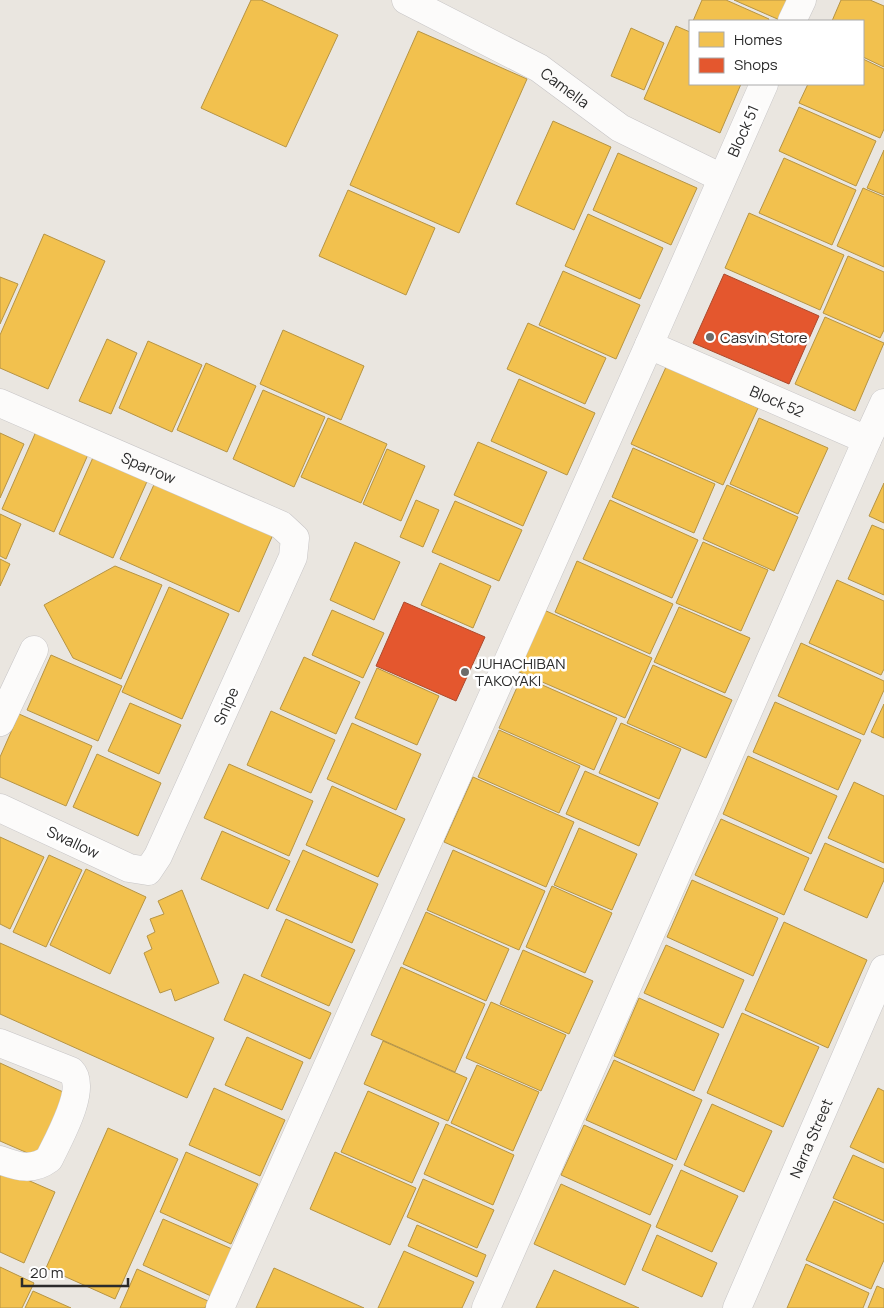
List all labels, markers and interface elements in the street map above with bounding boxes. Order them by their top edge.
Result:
legend [689,20,864,85]
text: Homes [734,29,783,50]
text: Shops [734,54,778,75]
street label: Camella [537,62,594,112]
street label: Block 51 [722,102,764,160]
place label: Casvin Store [720,327,808,348]
marker: Casvin Store [704,331,716,343]
street label: Block 52 [747,380,808,422]
street label: Sparrow [118,446,179,489]
place label: JUHACHIBAN TAKOYAKI [475,653,565,691]
marker: JUHACHIBAN TAKOYAKI [459,666,471,678]
street label: Snipe [208,684,244,728]
street label: Swallow [43,821,103,863]
street label: Narra Street [784,1095,837,1181]
scale bar [22,1256,129,1288]
text: 20 m [30,1262,63,1283]

